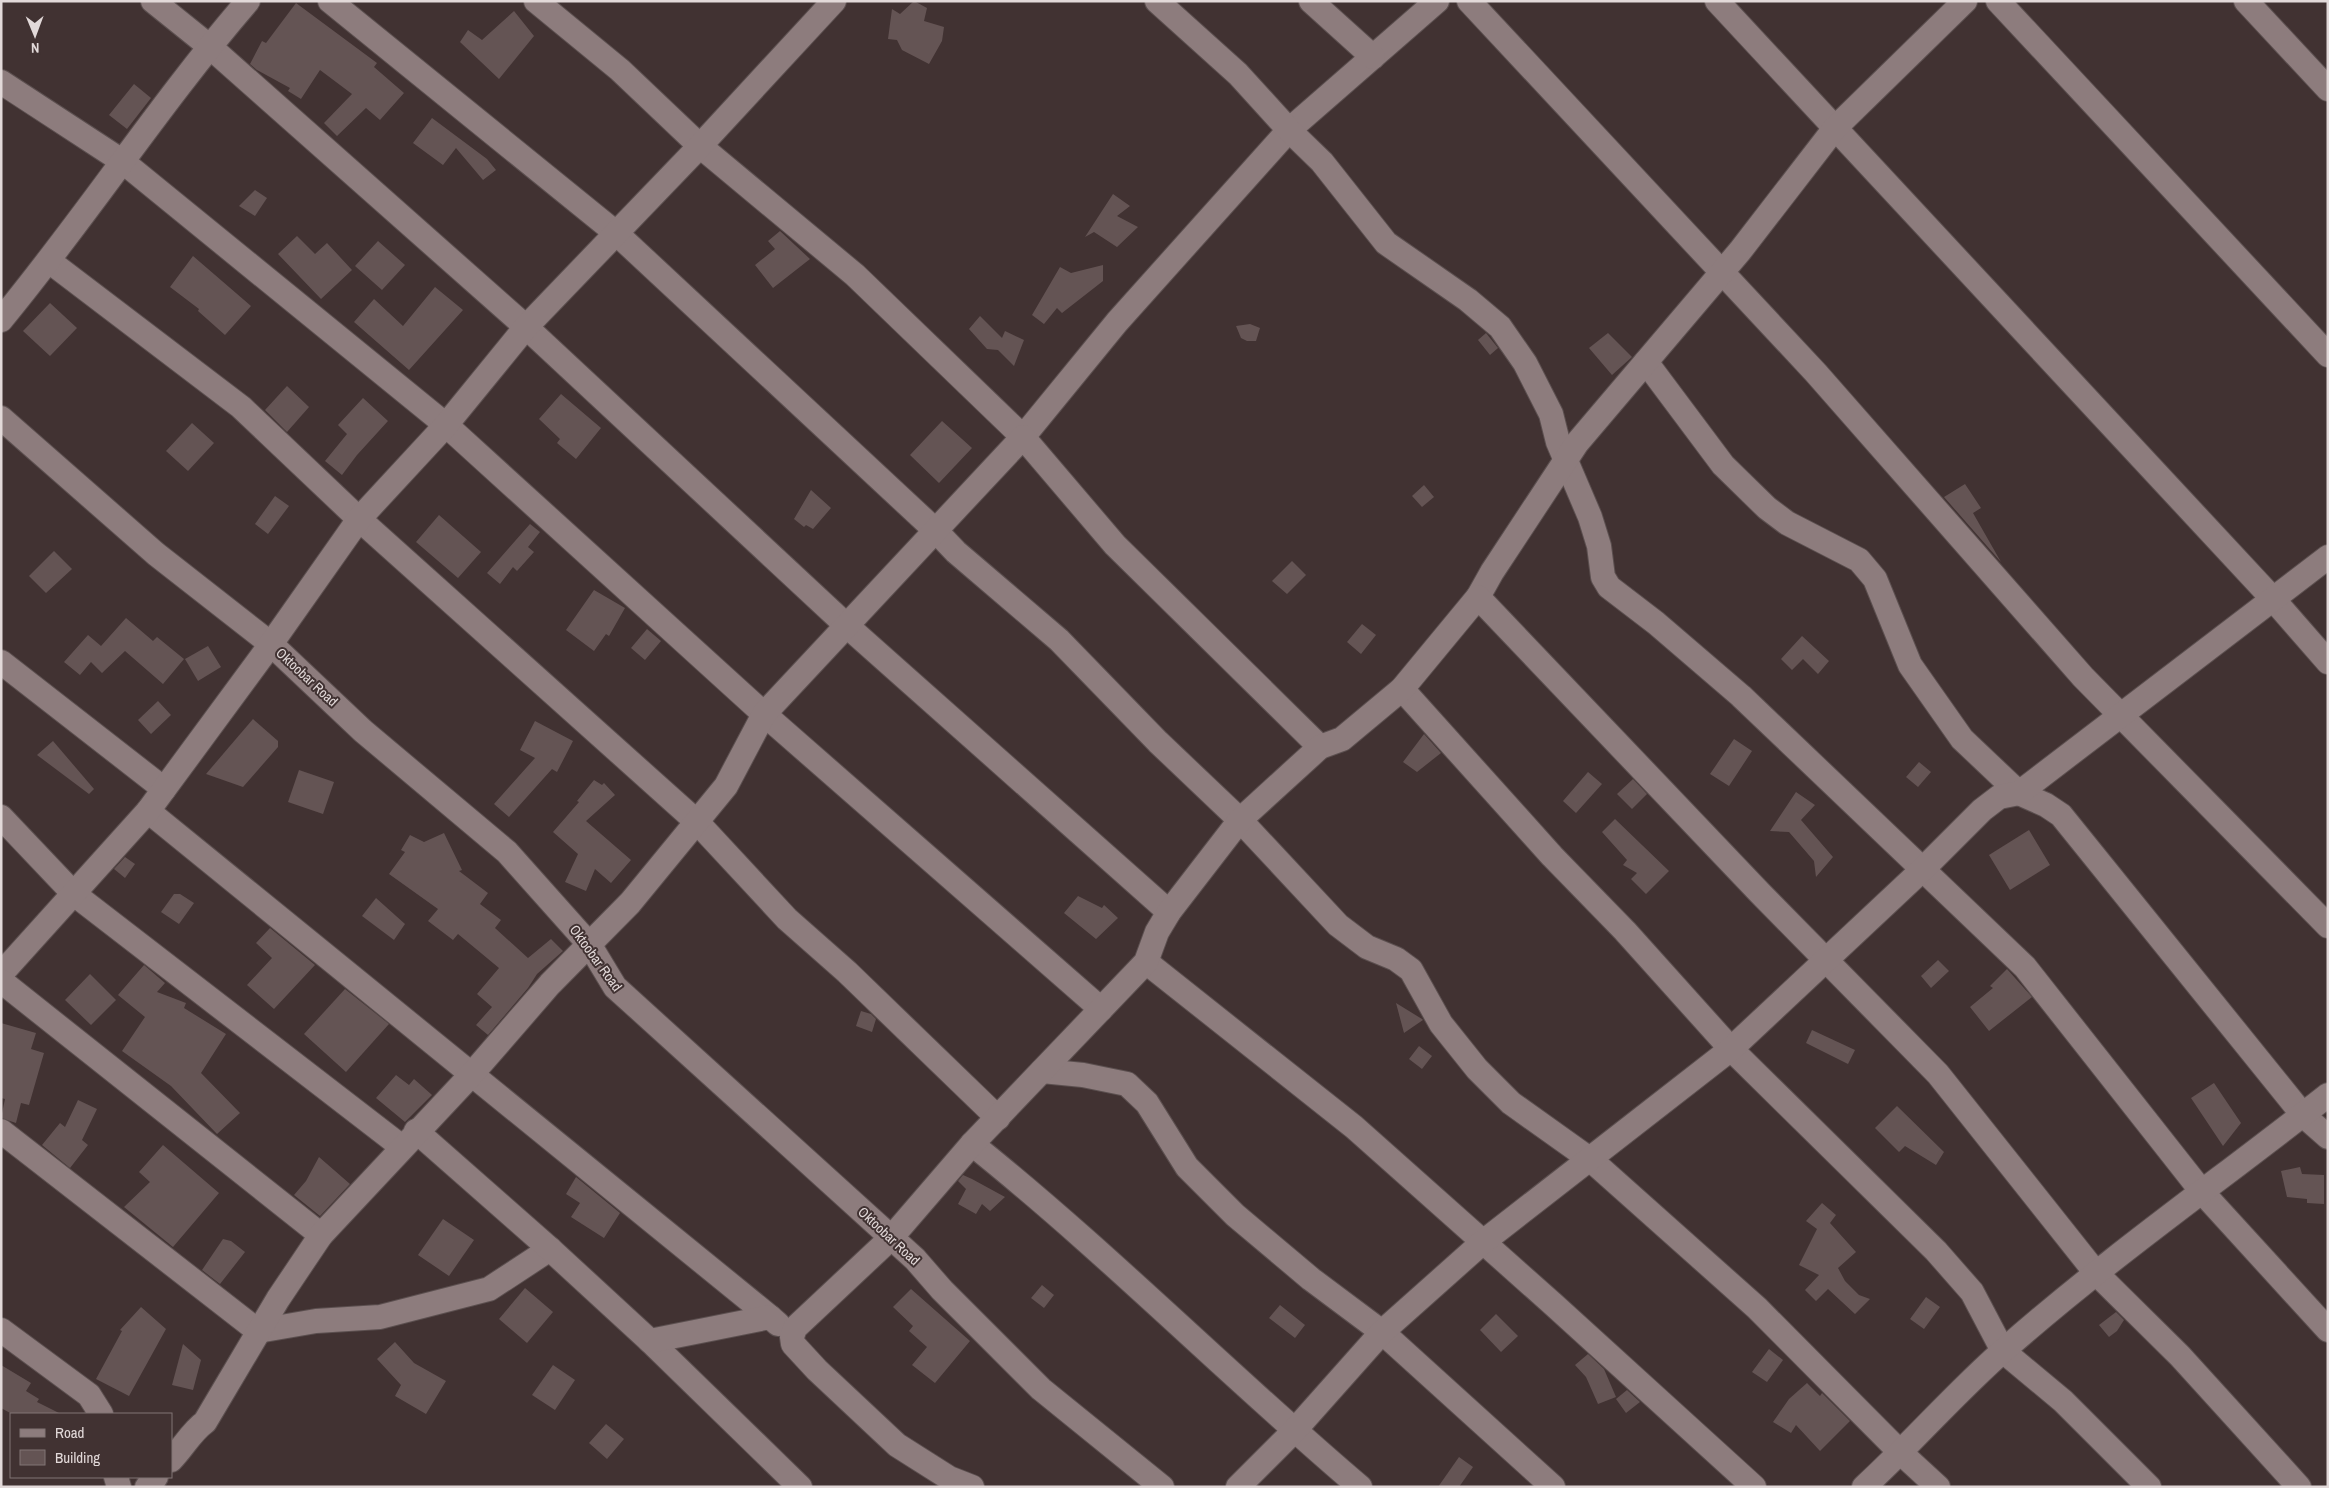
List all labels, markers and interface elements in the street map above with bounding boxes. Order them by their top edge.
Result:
north arrow [10,10,60,60]
text: N [31,39,40,57]
street label: Oktoobar Road [272,644,342,710]
street label: Oktoobar Road [566,921,626,995]
street label: Oktoobar Road [854,1203,924,1269]
legend [10,1413,172,1478]
text: Road [55,1422,84,1443]
text: Building [55,1447,100,1468]

